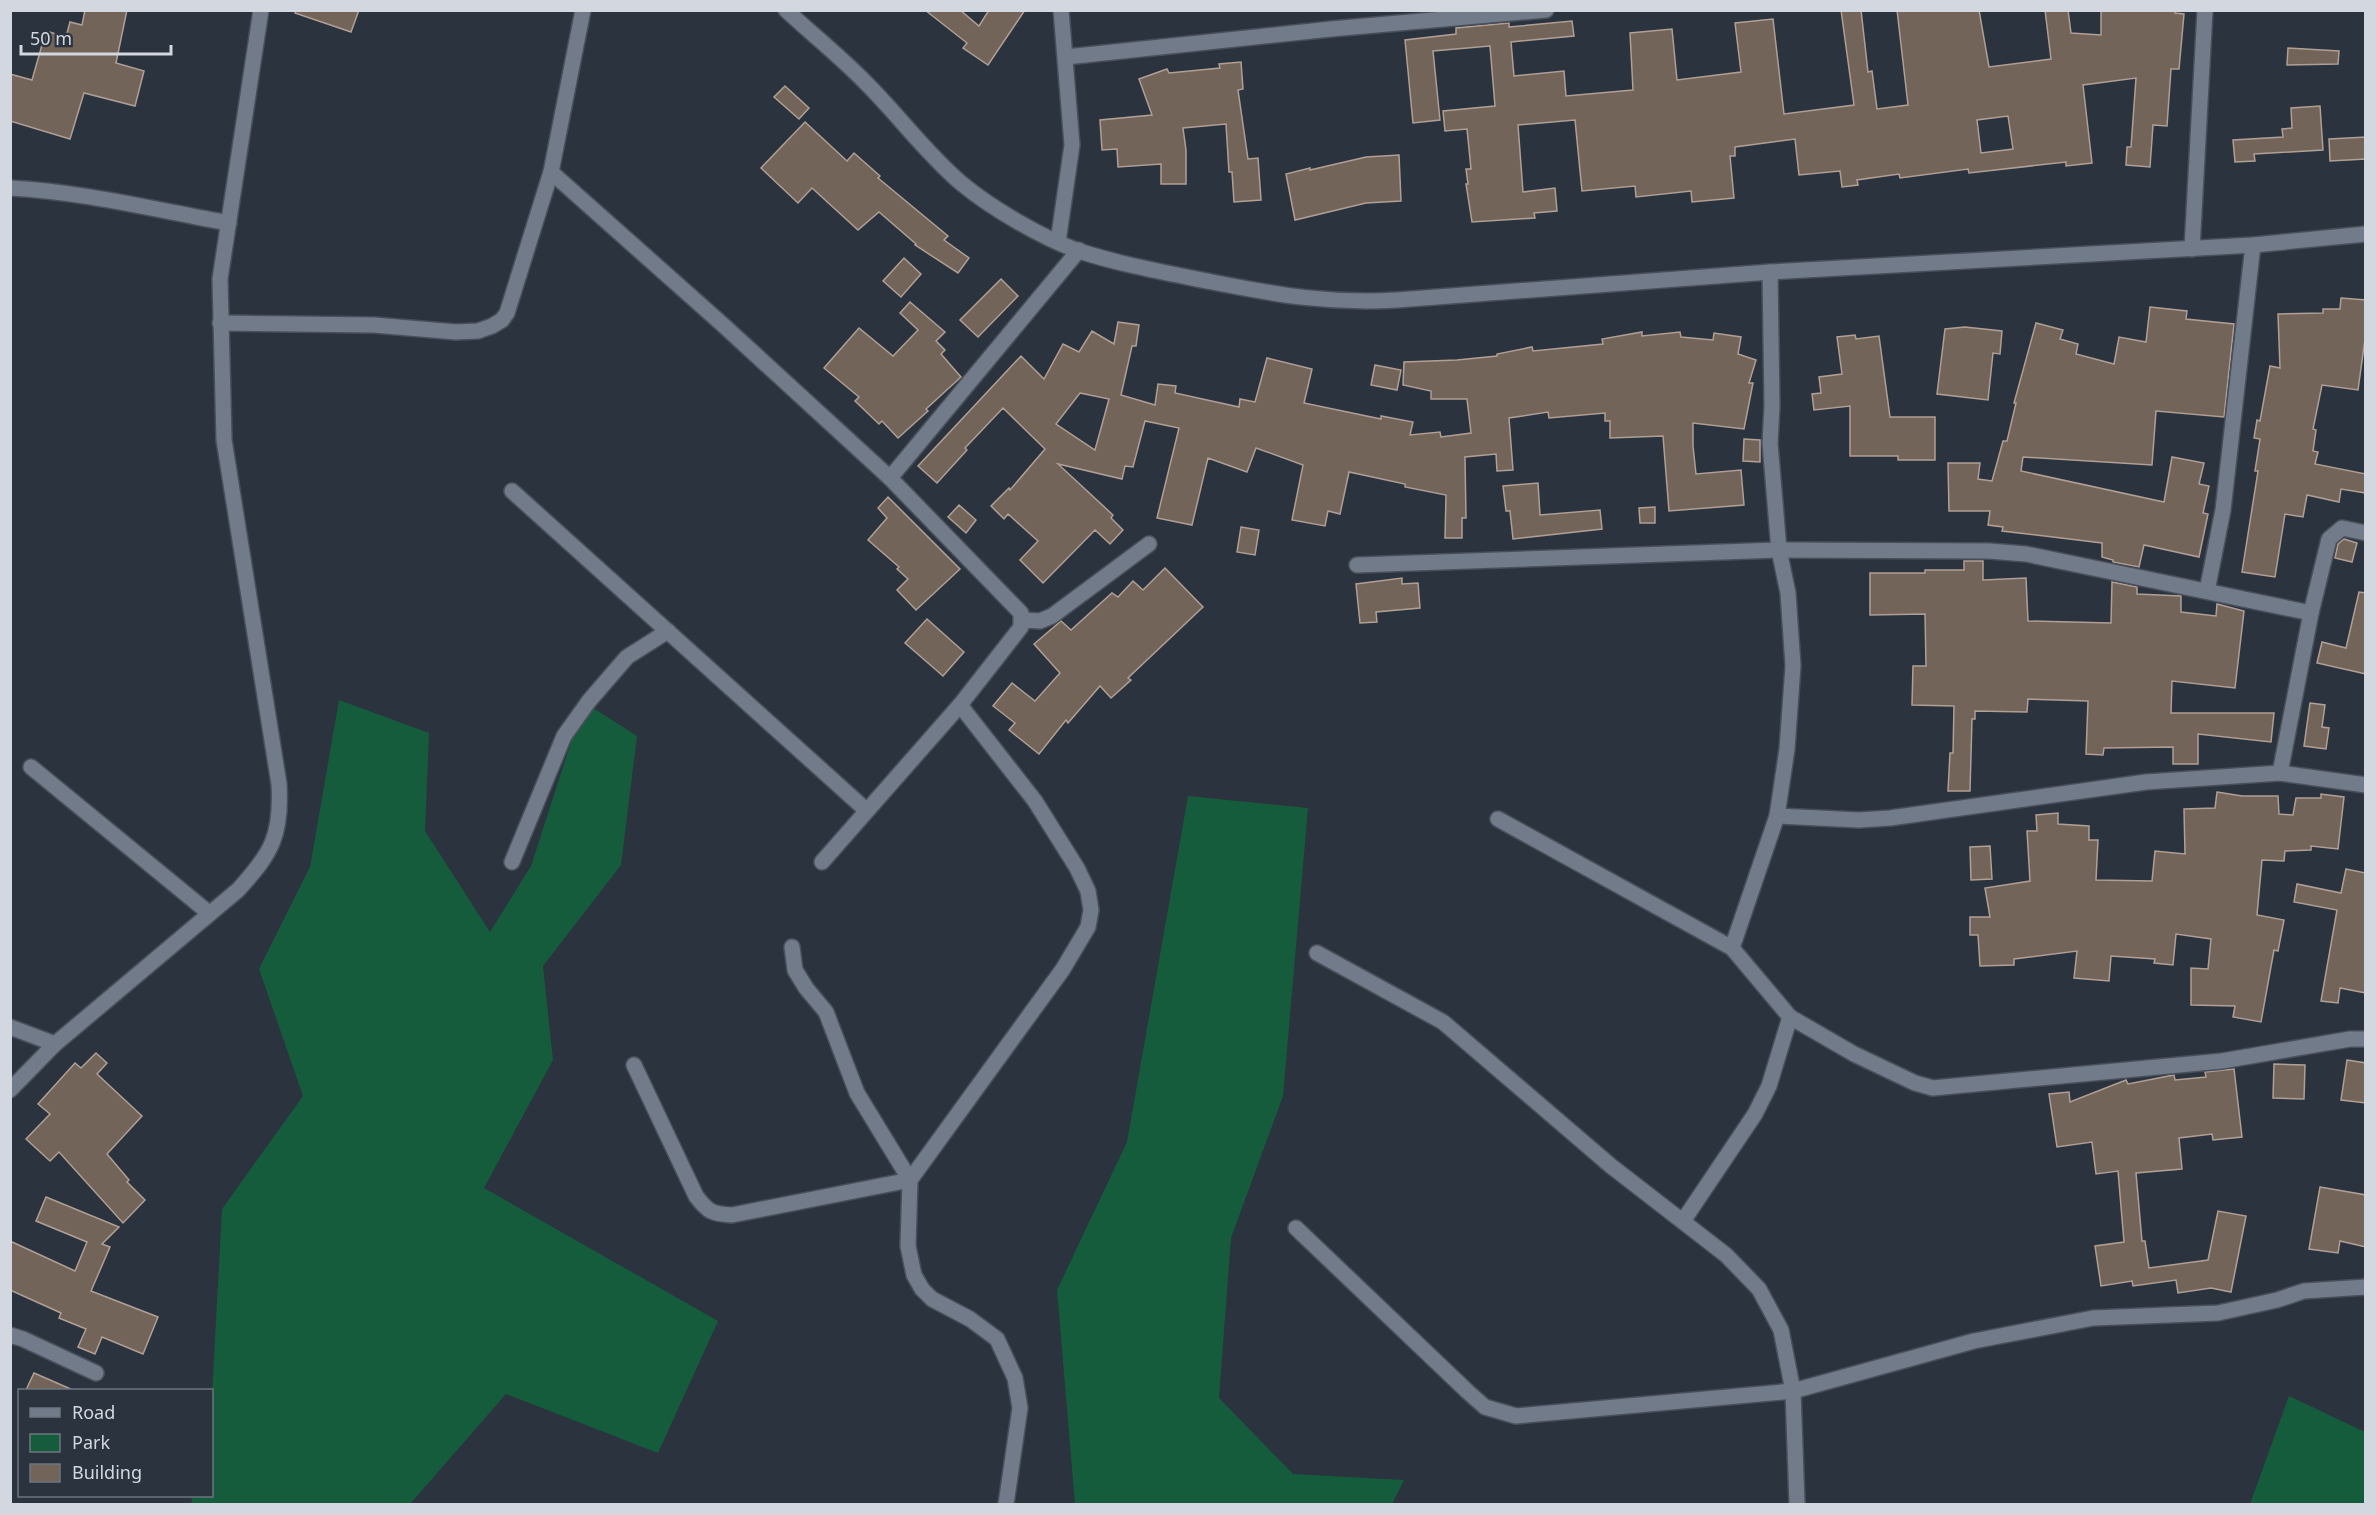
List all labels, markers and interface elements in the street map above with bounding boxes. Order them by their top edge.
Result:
scale bar [21,18,171,56]
text: 50 m [30,26,72,50]
legend [18,1389,213,1497]
text: Road [72,1400,115,1424]
text: Park [72,1430,110,1454]
text: Building [72,1460,142,1484]

